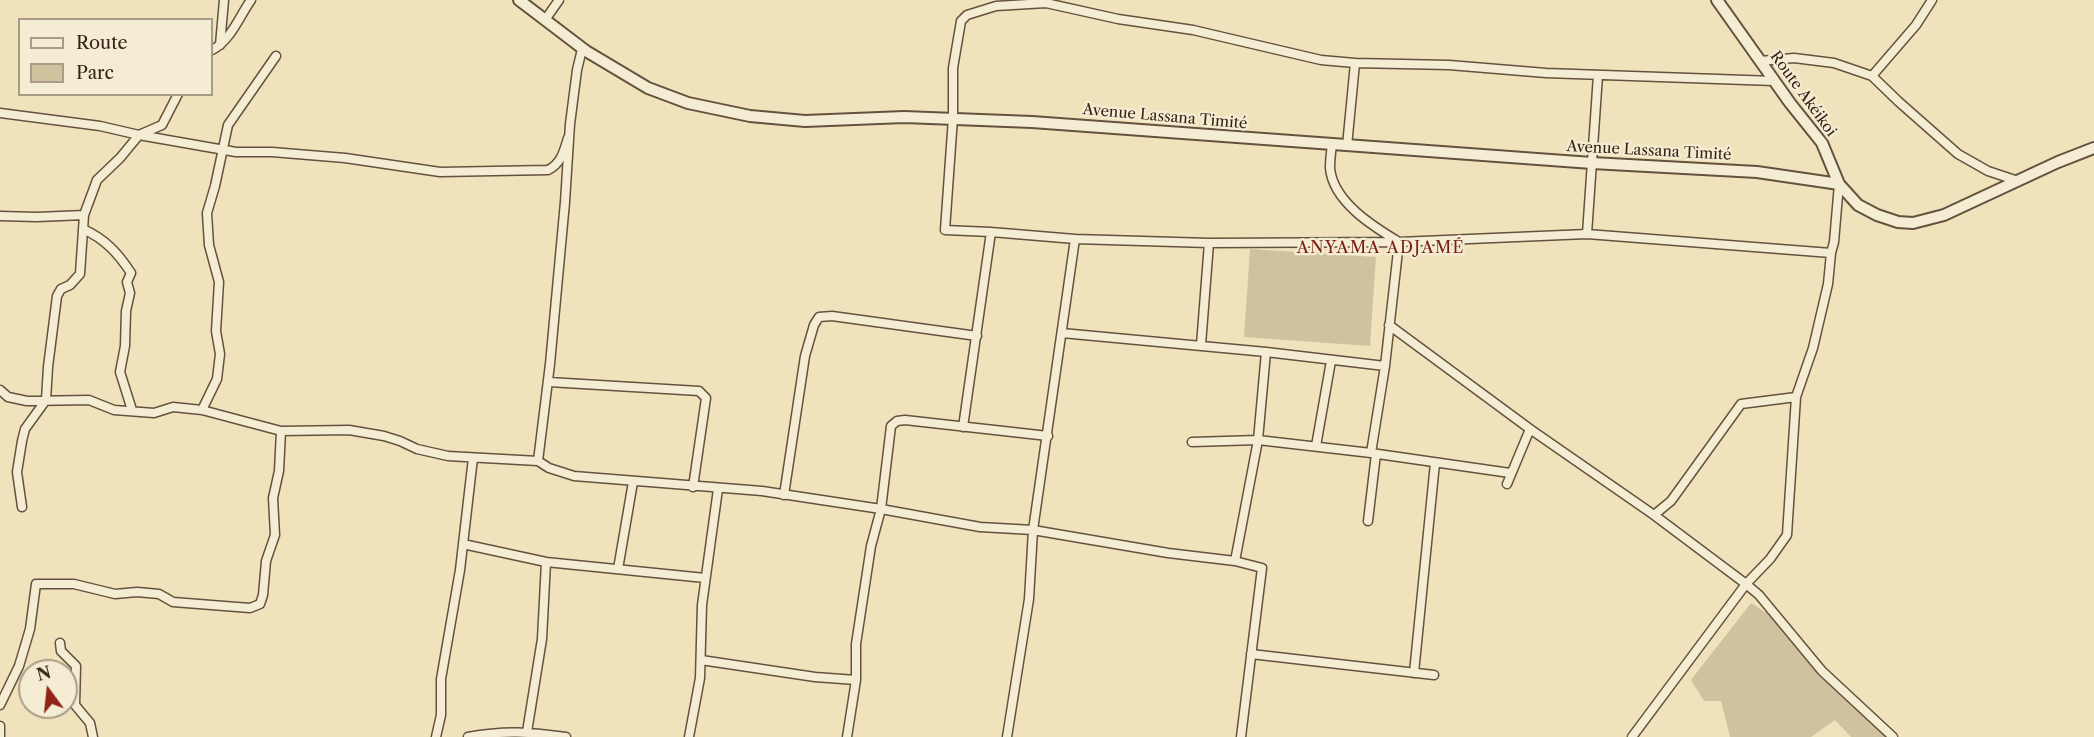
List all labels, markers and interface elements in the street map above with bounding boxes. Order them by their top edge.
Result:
legend [18,18,213,96]
text: Route [76,32,128,54]
street label: Route Akéikoi [1766,48,1840,140]
text: Parc [76,62,114,84]
street label: Avenue Lassana Timité [1082,101,1248,133]
street label: Avenue Lassana Timité [1566,138,1732,164]
district label: ANYAMA ADJAMÉ [1297,238,1465,258]
north arrow [18,659,78,719]
text: N [35,662,53,685]

